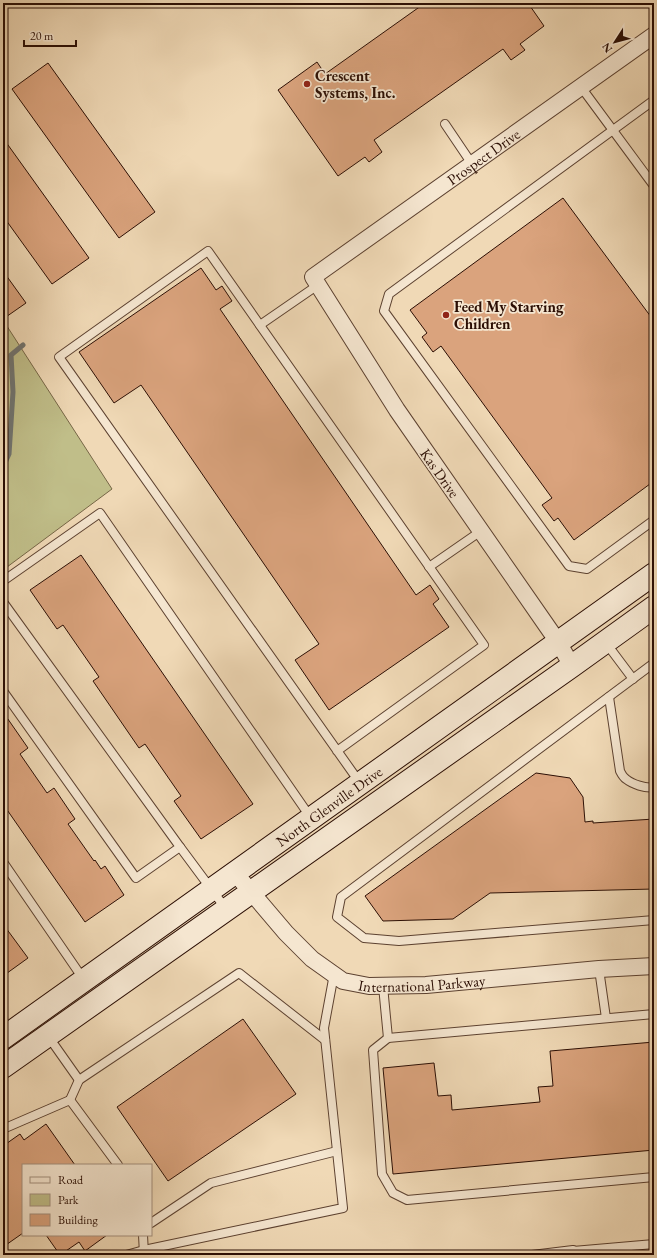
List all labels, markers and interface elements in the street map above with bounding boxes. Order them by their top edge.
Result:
scale bar [24,22,76,48]
north arrow [595,22,635,62]
text: 20 m [30,28,54,44]
text: N [599,40,615,56]
place label: Crescent Systems, Inc. [315,66,396,102]
marker: Crescent Systems, Inc. [302,79,312,89]
street label: Prospect Drive [443,124,523,189]
place label: Feed My Starving Children [454,297,564,333]
marker: Feed My Starving Children [441,310,451,320]
street label: Kas Drive [416,445,464,502]
street label: North Glenville Drive [272,761,386,850]
street label: International Parkway [357,970,487,996]
legend [22,1164,152,1236]
text: Road [58,1172,84,1188]
text: Park [58,1192,79,1208]
text: Building [58,1212,99,1228]

